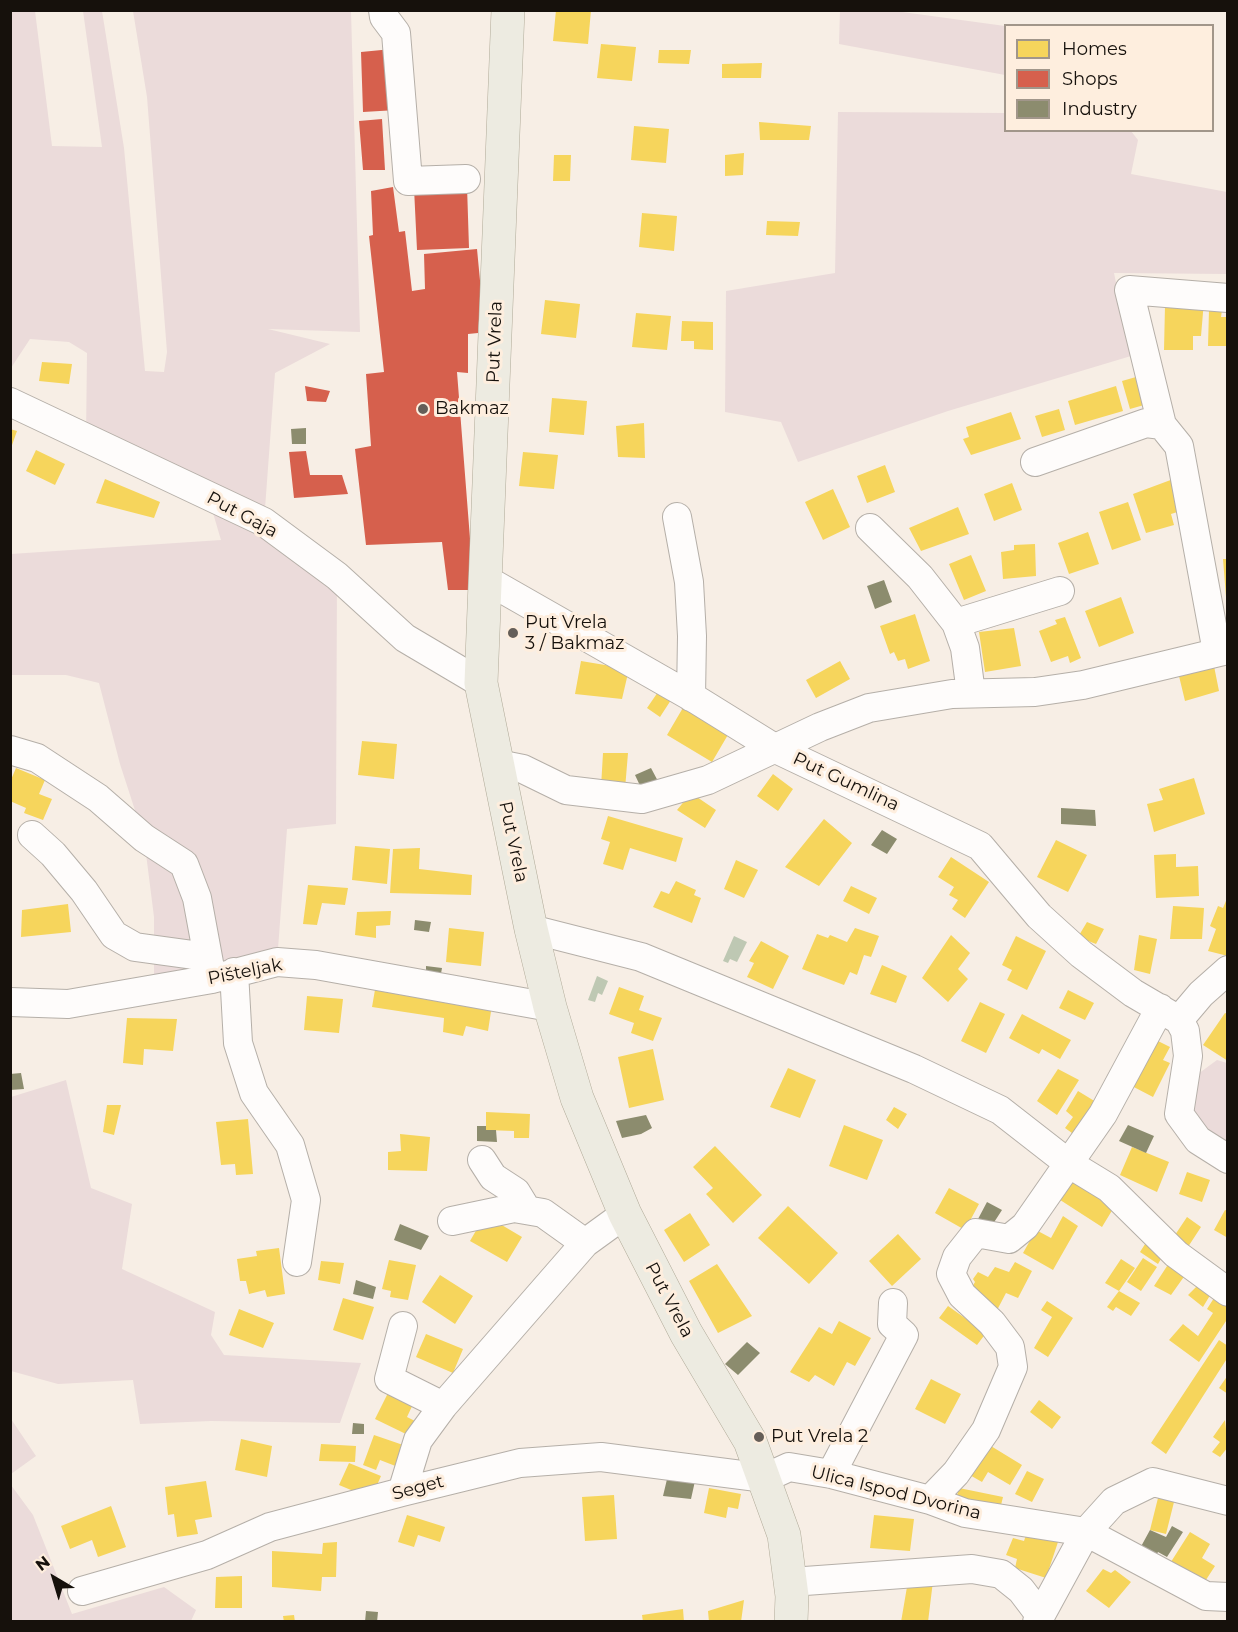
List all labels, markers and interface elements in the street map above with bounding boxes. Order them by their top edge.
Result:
legend [1004,24,1214,132]
text: Homes [1062,38,1127,60]
text: Shops [1062,68,1118,90]
text: Industry [1062,98,1137,120]
street label: Put Vrela [483,300,507,384]
place label: Bakmaz [435,398,509,420]
marker: Bakmaz [416,402,430,416]
street label: Put Gaja [203,487,281,543]
place label: Put Vrela 3 / Bakmaz [525,612,624,654]
marker: Put Vrela 3 / Bakmaz [506,626,520,640]
street label: Put Gumlina [789,748,903,816]
street label: Put Vrela [494,800,532,884]
street label: Pišteljak [206,954,284,990]
street label: Put Vrela [640,1259,698,1341]
place label: Put Vrela 2 [771,1426,868,1448]
marker: Put Vrela 2 [752,1430,766,1444]
street label: Ulica Ispod Dvorina [809,1461,983,1525]
street label: Seget [390,1471,446,1505]
north arrow [24,1548,84,1608]
text: N [32,1552,54,1575]

